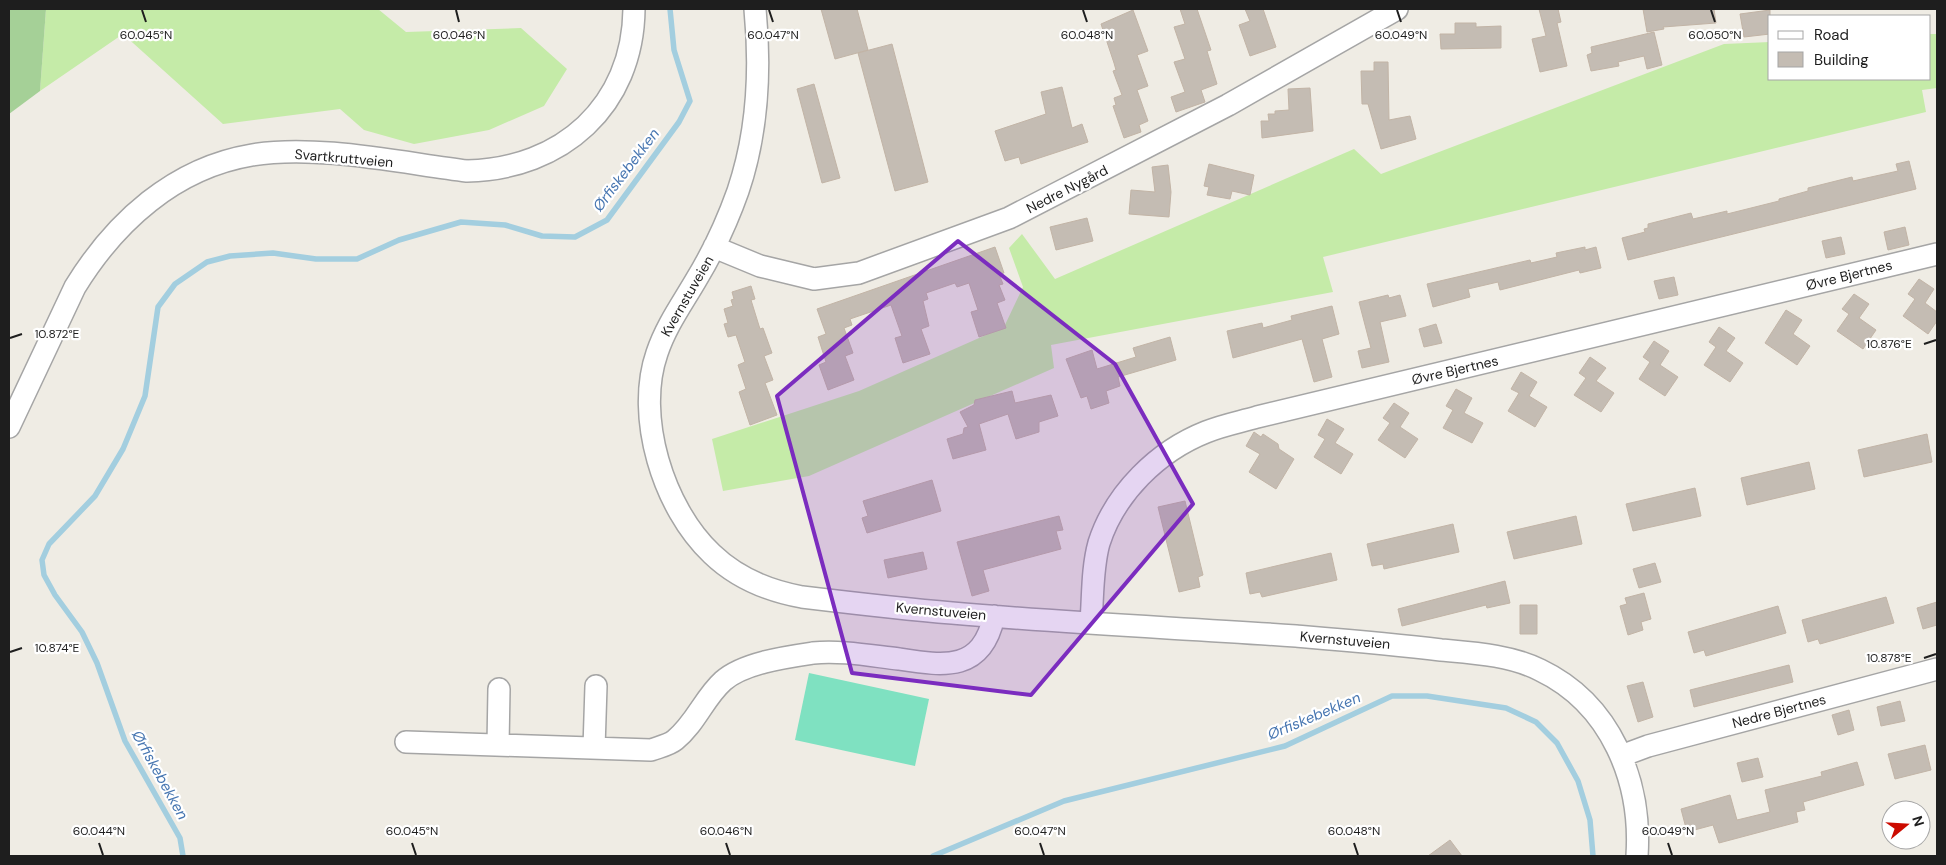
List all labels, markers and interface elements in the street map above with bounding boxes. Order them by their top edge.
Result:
legend [1768,15,1931,80]
text: Road [1814,25,1849,45]
text: 60.045°N [120,27,172,43]
text: 60.046°N [433,27,485,43]
text: 60.047°N [747,27,799,43]
text: 60.048°N [1061,27,1113,43]
text: 60.049°N [1375,27,1427,43]
text: 60.050°N [1688,27,1742,43]
text: Building [1814,50,1869,70]
water label: Ørfiskebekken [588,124,664,216]
street label: Svartkruttveien [294,145,394,171]
street label: Nedre Nygård [1023,161,1111,217]
street label: Kvernstuveien [657,252,717,340]
street label: Øvre Bjertnes [1804,256,1894,294]
text: 10.872°E [35,326,80,342]
text: 10.876°E [1866,336,1912,352]
street label: Øvre Bjertnes [1410,351,1500,389]
street label: Kvernstuveien [895,598,987,624]
street label: Kvernstuveien [1299,627,1391,653]
text: 10.874°E [35,640,80,656]
text: 10.878°E [1866,650,1912,666]
water label: Ørfiskebekken [1264,687,1364,745]
street label: Nedre Bjertnes [1730,690,1828,732]
water label: Ørfiskebekken [127,726,193,824]
north arrow [1881,800,1931,850]
text: N [1908,813,1929,829]
text: 60.044°N [73,823,125,839]
text: 60.045°N [386,823,438,839]
text: 60.046°N [700,823,752,839]
text: 60.047°N [1014,823,1066,839]
text: 60.048°N [1328,823,1380,839]
text: 60.049°N [1642,823,1694,839]

